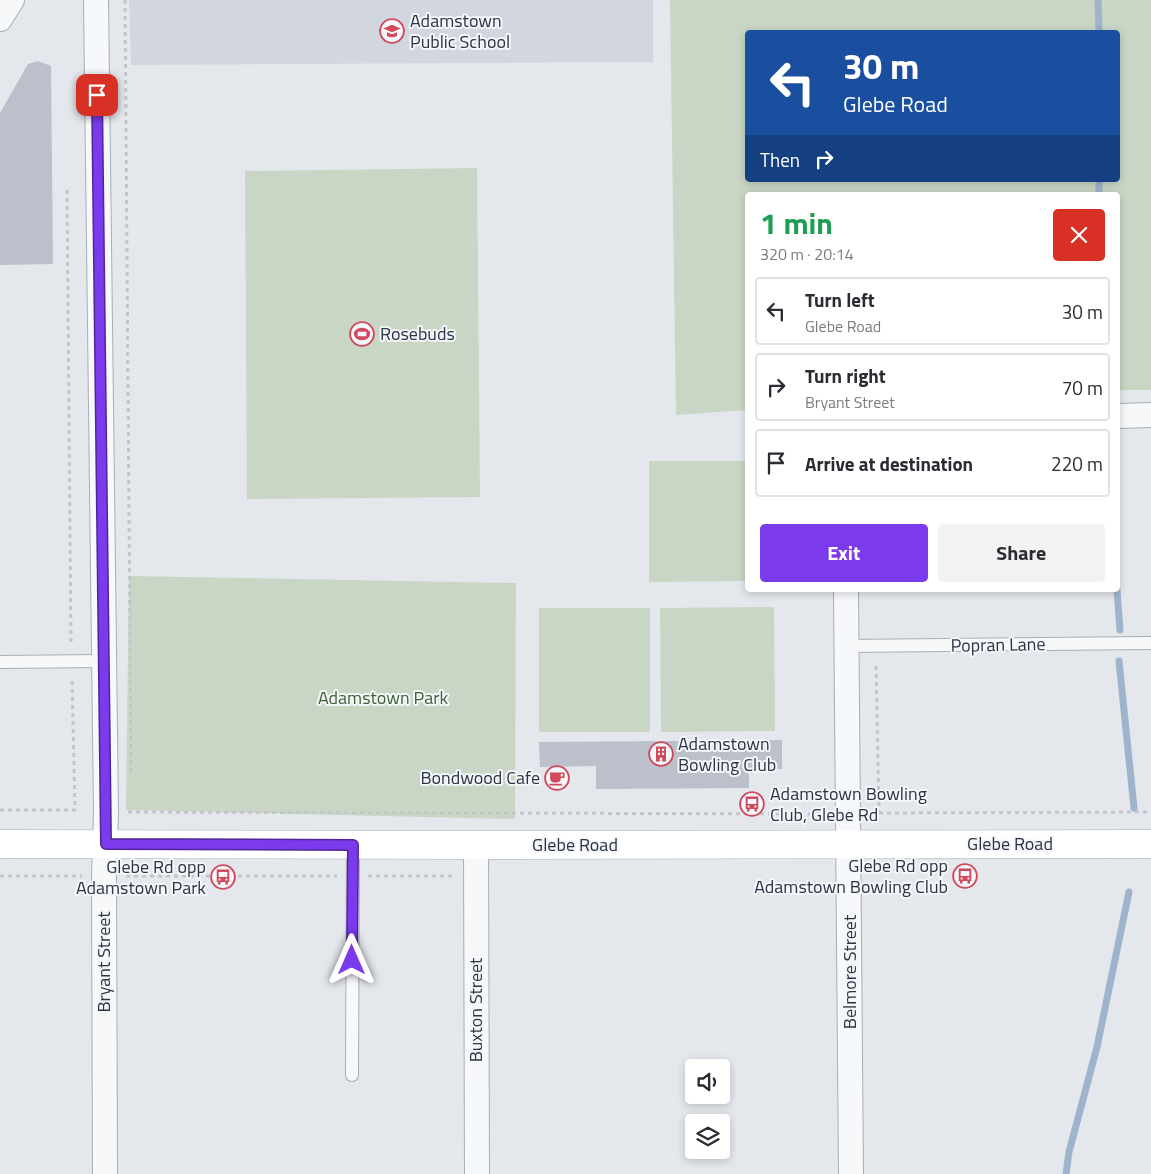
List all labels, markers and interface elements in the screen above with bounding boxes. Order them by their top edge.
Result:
place label: Adamstown Public School [410,7,510,55]
school or university icon: Adamstown Public School [379,18,405,44]
text: 30 m [843,39,919,93]
icon: left [760,50,825,115]
pin [76,74,118,116]
icon: arrive [83,81,111,109]
text: Glebe Road [843,87,948,121]
text: Then [760,145,800,174]
icon: right [810,145,838,173]
text: 1 min [760,200,833,246]
button: close [1053,209,1105,261]
text: 320 m · 20:14 [760,242,854,266]
text: Turn left [805,285,875,314]
icon: left [762,297,790,325]
text: 30 m [1062,297,1103,326]
text: Glebe Road [805,314,881,338]
place label: Rosebuds [380,320,455,347]
sports icon: Rosebuds [349,321,375,347]
text: Turn right [805,361,886,390]
icon: right [762,373,790,401]
text: 70 m [1062,373,1103,402]
text: Bryant Street [805,390,895,414]
icon: arrive [762,449,790,477]
text: Arrive at destination [805,449,973,478]
text: 220 m [1051,449,1103,478]
button: Exit [760,524,928,582]
button: Share [938,524,1105,582]
street label: Popran Lane [950,630,1046,659]
park label: Adamstown Park [318,684,448,711]
place label: Adamstown Bowling Club [678,730,776,778]
building icon: Adamstown Bowling Club [648,741,674,767]
place label: Bondwood Cafe [420,764,540,791]
cafe icon: Bondwood Cafe [544,765,570,791]
place label: Adamstown Bowling Club, Glebe Rd [770,780,927,828]
bus stop icon: Adamstown Bowling Club, Glebe Rd [739,791,765,817]
street label: Glebe Road [967,830,1053,857]
street label: Glebe Road [532,831,618,858]
place label: Glebe Rd opp Adamstown Bowling Club [754,852,948,900]
place label: Glebe Rd opp Adamstown Park [76,853,206,901]
bus stop icon: Glebe Rd opp Adamstown Bowling Club [952,863,978,889]
bus stop icon: Glebe Rd opp Adamstown Park [210,864,236,890]
street label: Bryant Street [90,911,117,1013]
street label: Belmore Street [836,914,863,1029]
position arrow [325,933,377,985]
street label: Buxton Street [462,957,489,1062]
map controls [685,1059,730,1159]
button: sound [685,1059,730,1104]
button: layers [685,1114,730,1159]

